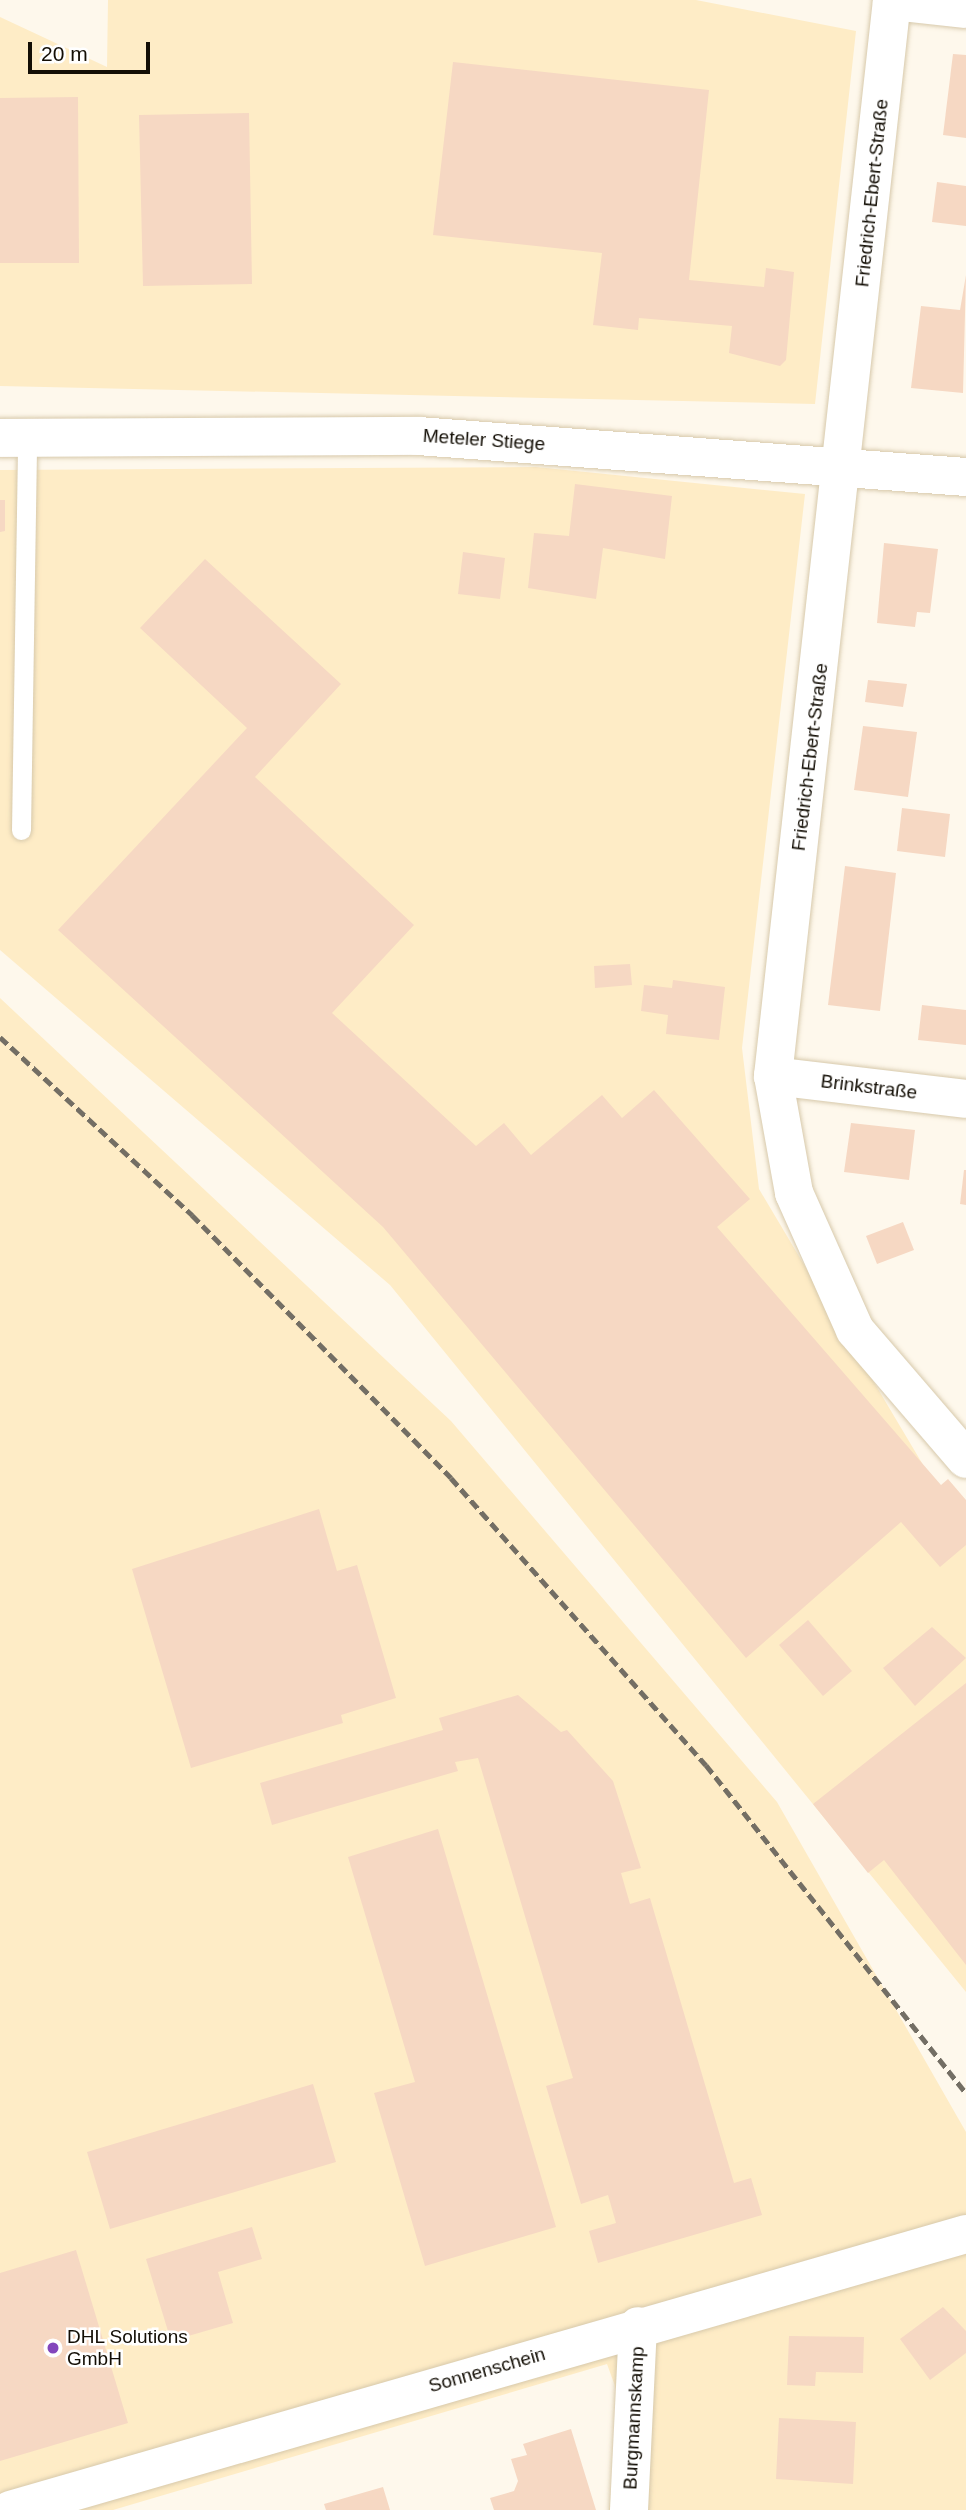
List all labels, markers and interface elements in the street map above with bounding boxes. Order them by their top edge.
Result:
scale bar [32,28,154,72]
text: 20 m [41,42,88,65]
street label: Friedrich-Ebert-Straße [851,98,893,288]
street label: Meteler Stiege [422,424,546,456]
street label: Friedrich-Ebert-Straße [787,662,833,852]
street label: Brinkstraße [819,1070,919,1104]
place label: DHL Solutions GmbH [67,2326,188,2370]
marker: DHL Solutions GmbH [45,2340,61,2356]
street label: Sonnenschein [426,2342,548,2398]
street label: Burgmannskamp [619,2346,649,2490]

